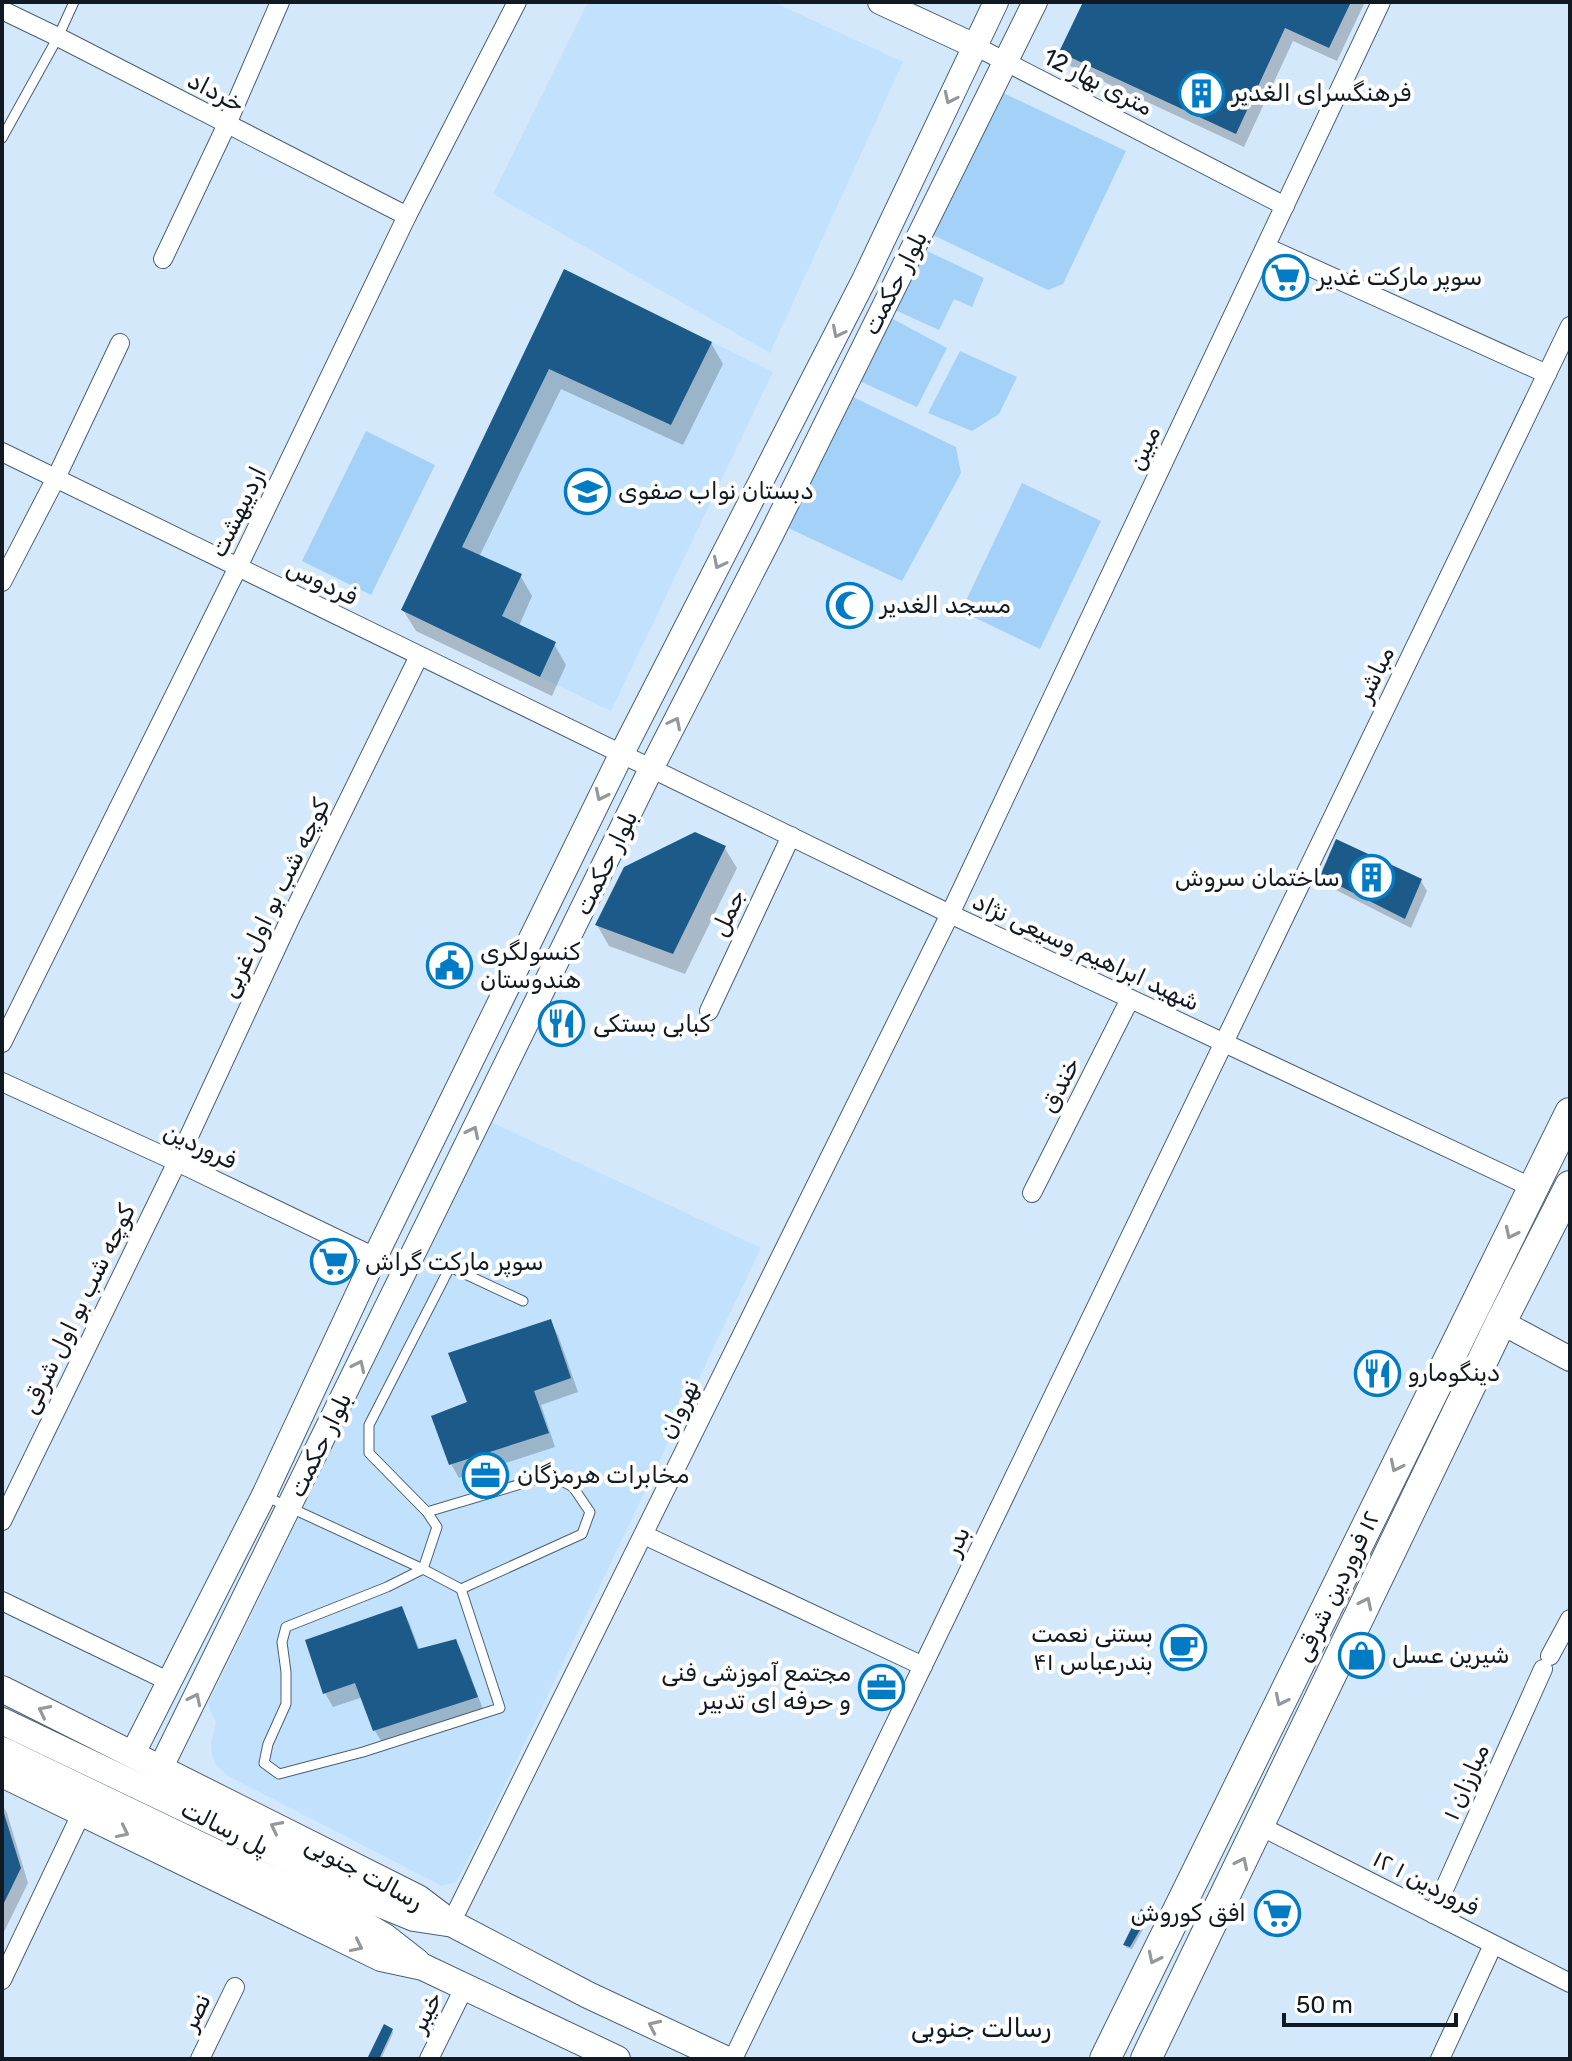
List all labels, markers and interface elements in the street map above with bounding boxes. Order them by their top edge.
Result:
street label: 12 متری بهار [1039,42,1157,122]
street label: خرداد [183,66,249,118]
building icon: فرهنگسرای الغدیر [1177,69,1225,117]
place label: فرهنگسرای الغدیر [1230,79,1411,107]
one-way arrow [944,89,960,104]
street label: بلوار حکمت [857,226,933,340]
supermarket icon: سوپر مارکت غدیر [1262,253,1310,301]
place label: سوپر مارکت غدیر [1315,263,1482,293]
one-way arrow [832,323,847,338]
street label: مبین [1122,421,1166,475]
street label: اردیبهشت [204,462,272,562]
school or university icon: دبستان نواب صفوی [563,467,611,515]
place label: دبستان نواب صفوی [618,477,814,505]
street label: فردوس [282,553,362,611]
one-way arrow [713,555,729,570]
mosque icon: مسجد الغدیر [825,581,873,629]
place label: مسجد الغدیر [878,591,1011,619]
street label: مباشر [1349,642,1400,708]
one-way arrow [665,717,681,732]
one-way arrow [595,787,611,801]
street label: کوچه شب بو اول غربی [215,794,335,1002]
street label: بلوار حکمت [569,806,643,920]
building icon: ساختمان سروش [1347,854,1395,902]
place label: ساختمان سروش [1175,864,1340,892]
street label: جمل [705,885,751,941]
street label: شهید ابراهیم وسیعی نژاد [968,887,1204,1018]
place label: کنسولگری هندوستان [480,938,581,994]
public building icon: کنسولگری هندوستان [425,942,473,990]
restaurant icon: کبابی بستکی [538,1000,586,1048]
place label: کبابی بستکی [593,1010,711,1038]
street label: خندق [1034,1053,1086,1117]
street label: فروردین [159,1117,241,1175]
one-way arrow [464,1126,479,1141]
street label: کوچه شب بو اول شرقی [15,1199,141,1418]
one-way arrow [1505,1225,1521,1240]
supermarket icon: سوپر مارکت گراش [310,1238,358,1286]
place label: سوپر مارکت گراش [365,1248,544,1278]
restaurant icon: دینگومارو [1353,1349,1401,1397]
one-way arrow [349,1359,365,1374]
place label: دینگومارو [1408,1359,1500,1387]
street label: نهروان [653,1375,705,1443]
street label: بلوار حکمت [283,1388,357,1502]
office icon: مخابرات هرمزگان [462,1451,510,1499]
one-way arrow [1390,1458,1406,1473]
place label: مخابرات هرمزگان [517,1461,689,1489]
street label: ١٢ فروردین شرقی [1288,1506,1386,1666]
street label: بدر [937,1522,976,1562]
one-way arrow [1356,1597,1372,1612]
place label: بستنی نعمت بندرعباس ۴۱ [1031,1620,1153,1676]
cafe icon: بستنی نعمت بندرعباس ۴۱ [1160,1624,1208,1672]
shop icon: شیرین عسل [1337,1631,1385,1679]
place label: شیرین عسل [1392,1641,1510,1669]
place label: مجتمع آموزشی فنی و حرفه ای تدبیر [661,1659,851,1715]
office icon: مجتمع آموزشی فنی و حرفه ای تدبیر [858,1663,906,1711]
one-way arrow [1276,1691,1291,1706]
one-way arrow [185,1693,200,1708]
one-way arrow [37,1705,52,1720]
street label: مبارزان ۱ [1437,1740,1495,1824]
street label: پل رسالت [175,1795,274,1863]
one-way arrow [270,1821,284,1837]
one-way arrow [115,1822,129,1838]
street label: رسالت جنوبی [300,1830,428,1916]
street label: ۱۲ فروردین ۱ [1368,1844,1484,1922]
one-way arrow [1232,1857,1248,1871]
supermarket icon: افق کوروش [1253,1889,1301,1937]
place label: افق کوروش [1130,1899,1246,1927]
one-way arrow [348,1936,363,1952]
one-way arrow [1149,1950,1164,1965]
scale bar [1284,1977,1456,2027]
street label: خیبر [403,1987,448,2039]
street label: نصر [174,1989,217,2037]
text: 50 m [1296,1991,1353,2019]
district label: رسالت جنوبی [911,2013,1051,2044]
one-way arrow [648,2020,663,2036]

